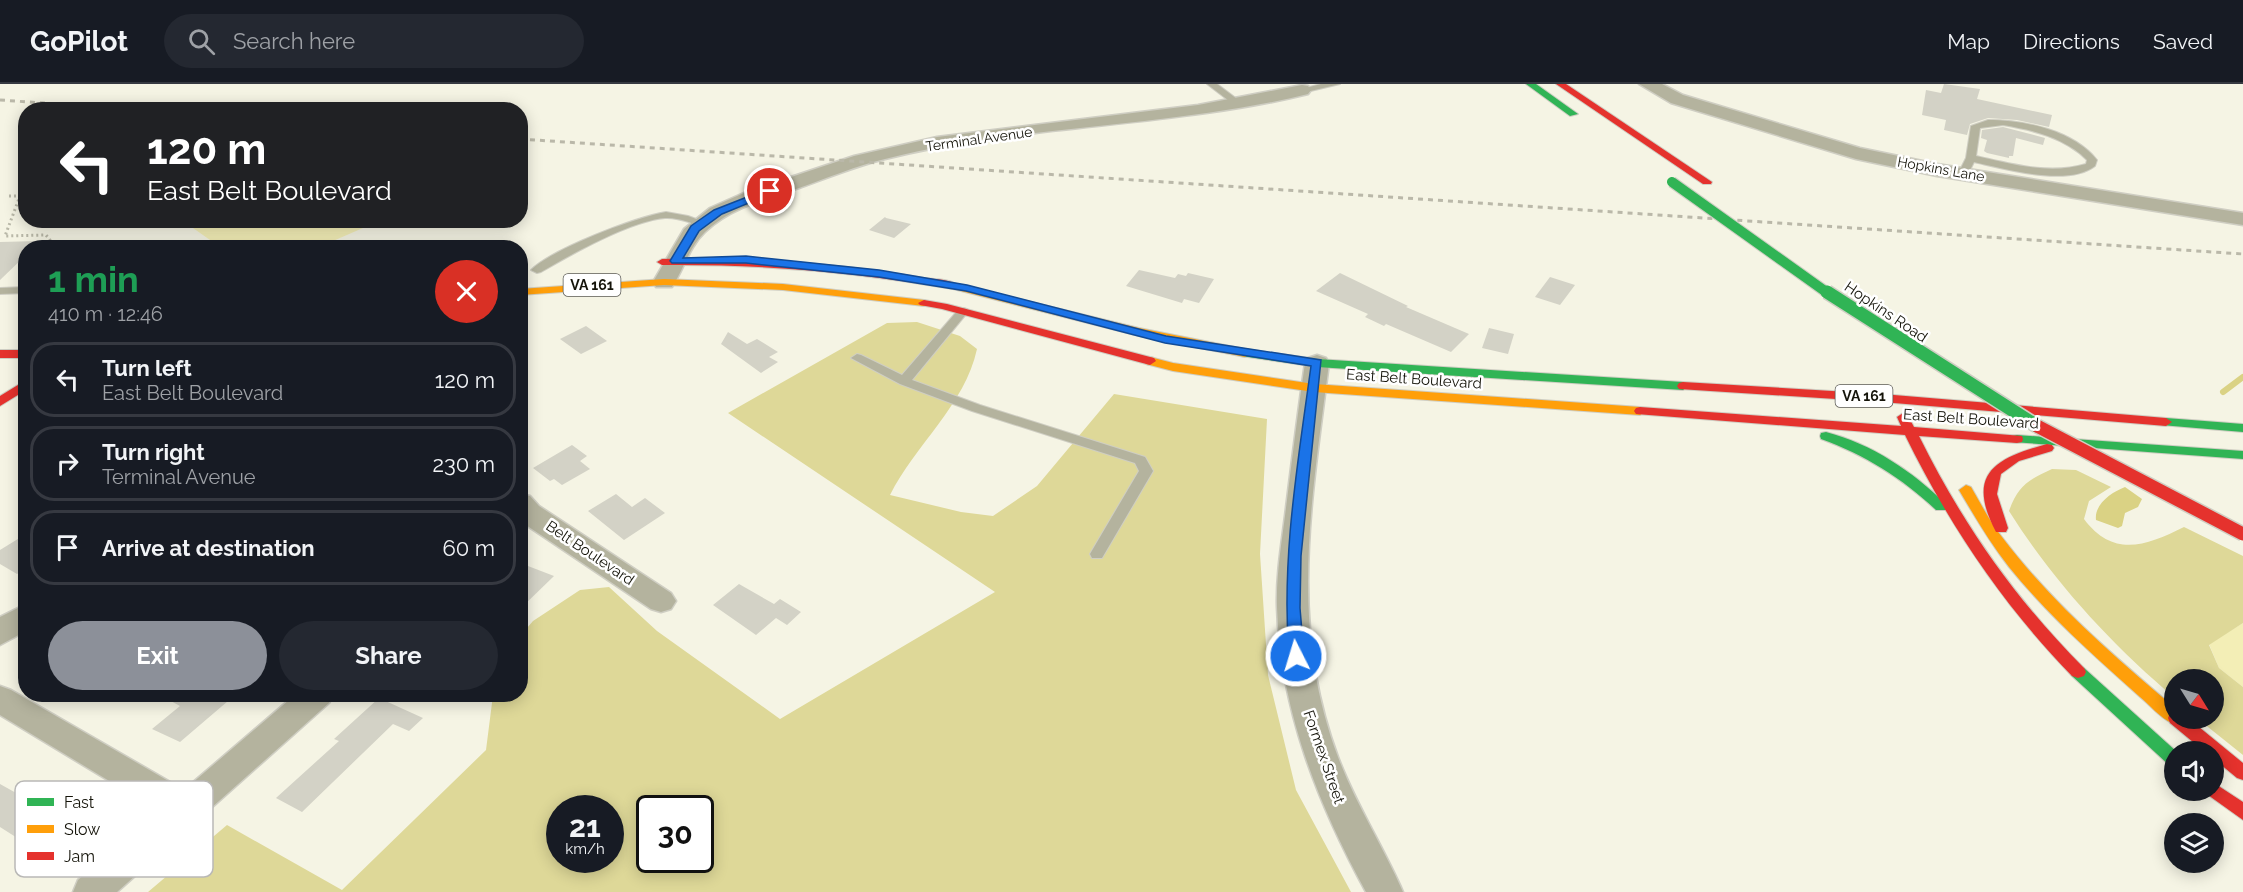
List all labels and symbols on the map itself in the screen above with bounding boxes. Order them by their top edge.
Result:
street label: Terminal Avenue [925,124,1033,154]
street label: Hopkins Lane [1896,153,1986,185]
pin [744,165,795,216]
road number: VA 161 [564,274,620,296]
street label: Hopkins Road [1841,278,1931,346]
street label: East Belt Boulevard [1346,365,1482,393]
road number: VA 161 [1836,385,1892,407]
street label: East Belt Boulevard [1903,405,2039,433]
street label: Belt Boulevard [542,517,638,589]
position arrow [1264,624,1328,688]
north arrow [2164,669,2224,729]
street label: Formex Street [1300,708,1348,806]
legend [15,781,213,877]
text: Fast [64,793,95,812]
speed limit sign: 30 [636,795,714,873]
text: Slow [64,820,100,839]
text: Jam [64,847,95,866]

